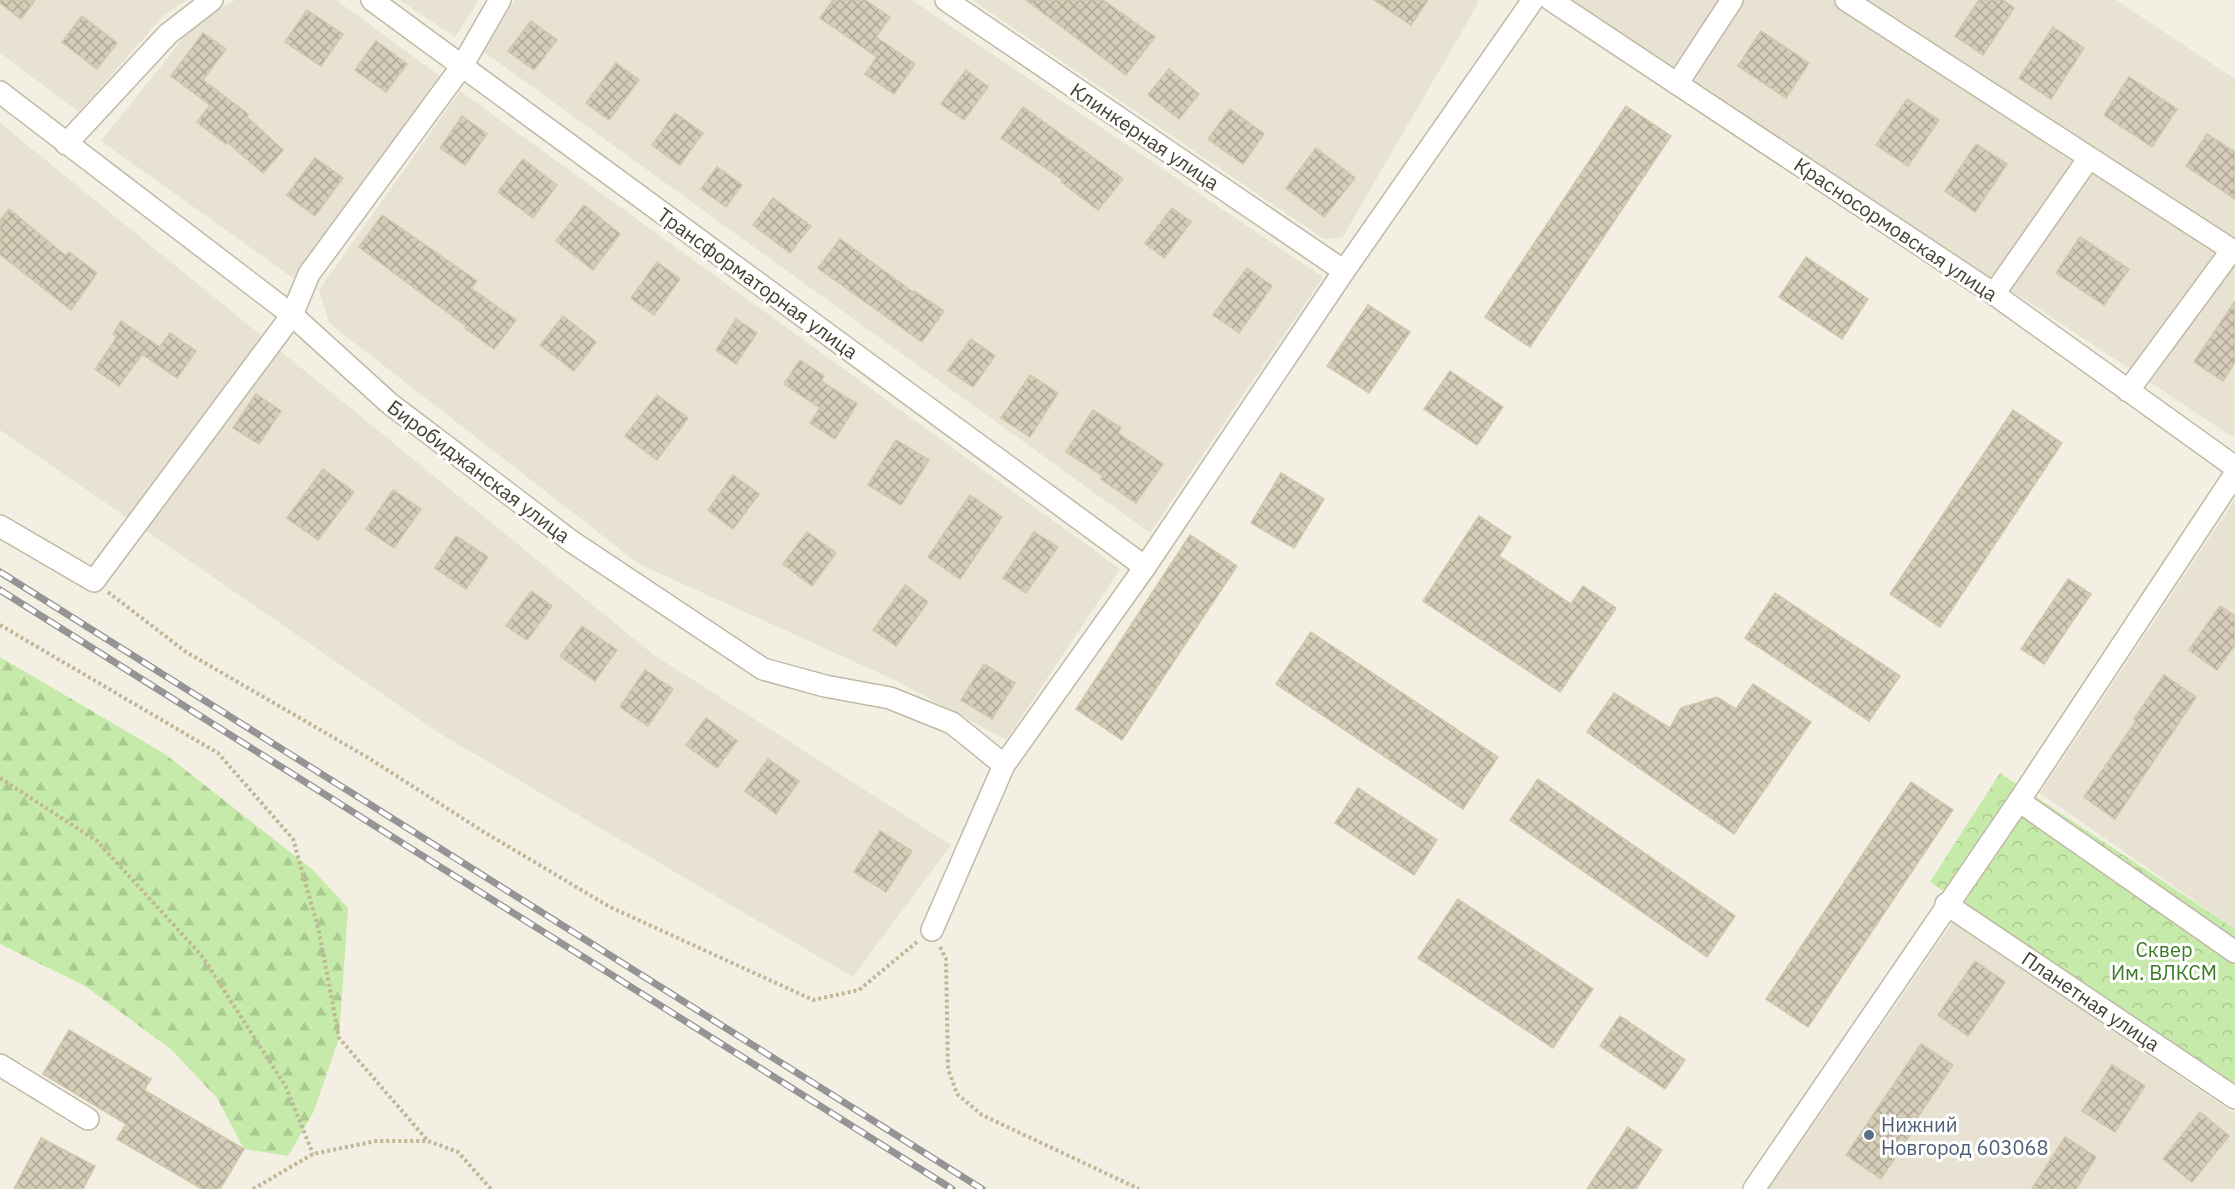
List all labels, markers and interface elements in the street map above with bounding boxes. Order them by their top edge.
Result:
street label: Клинкерная улица [1065,76,1225,196]
street label: Красносормовская улица [1789,151,2003,307]
street label: Трансформаторная улица [652,201,864,365]
street label: Биробиджанская улица [382,393,576,549]
park label: Сквер Им. ВЛКСМ [2111,936,2217,986]
street label: Планетная улица [2017,945,2166,1057]
place label: Нижний Новгород 603068 [1881,1111,2048,1161]
marker: Нижний Новгород 603068 [1862,1128,1876,1142]

